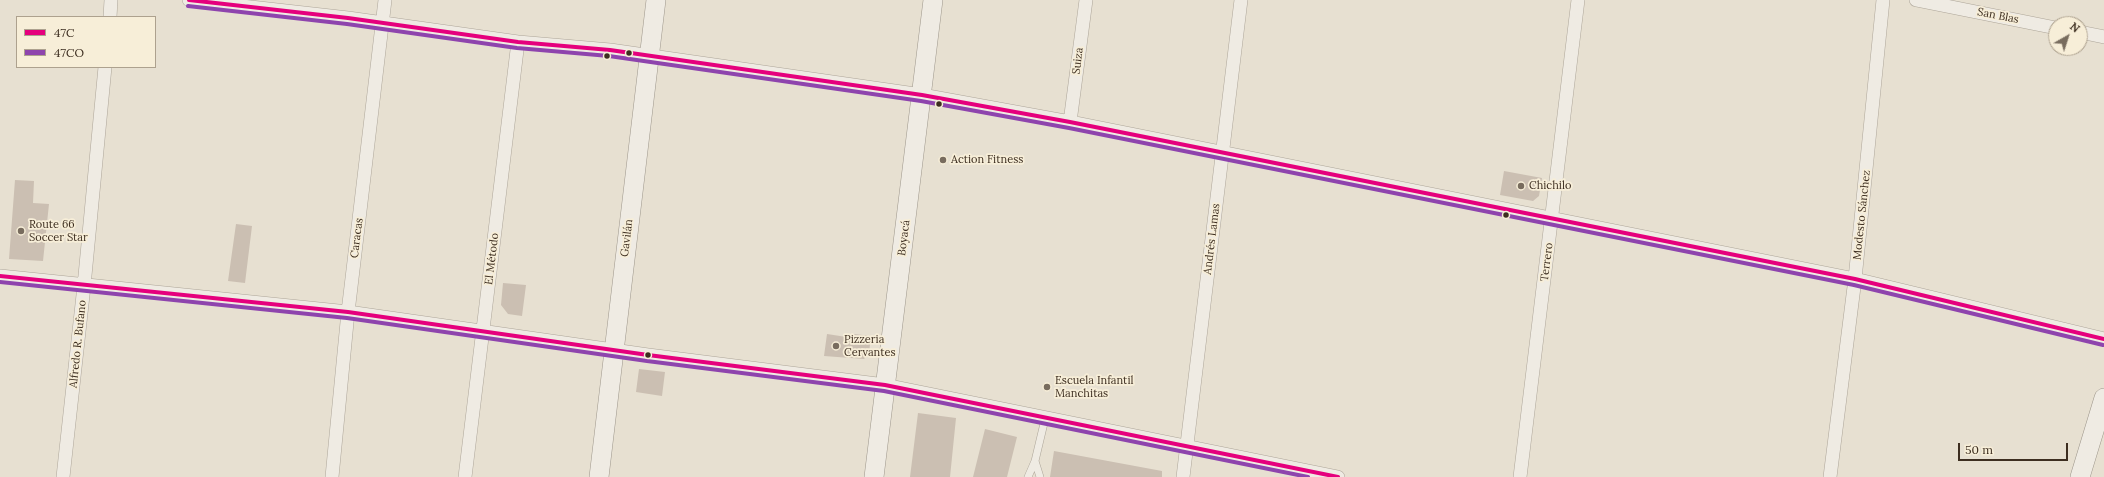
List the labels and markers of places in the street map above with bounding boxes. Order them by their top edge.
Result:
unlabelled marker [624,48,634,58]
unlabelled marker [602,51,612,61]
unlabelled marker [934,99,944,109]
place label: Action Fitness [951,153,1023,167]
marker: Action Fitness [938,155,948,165]
place label: Chichilo [1529,179,1571,193]
marker: Chichilo [1516,181,1526,191]
unlabelled marker [1501,210,1511,220]
place label: Route 66 Soccer Star [29,218,88,244]
marker: Route 66 Soccer Star [16,226,26,236]
place label: Pizzeria Cervantes [844,333,896,359]
marker: Pizzeria Cervantes [831,341,841,351]
unlabelled marker [643,350,653,360]
place label: Escuela Infantil Manchitas [1055,374,1133,400]
marker: Escuela Infantil Manchitas [1042,382,1052,392]

